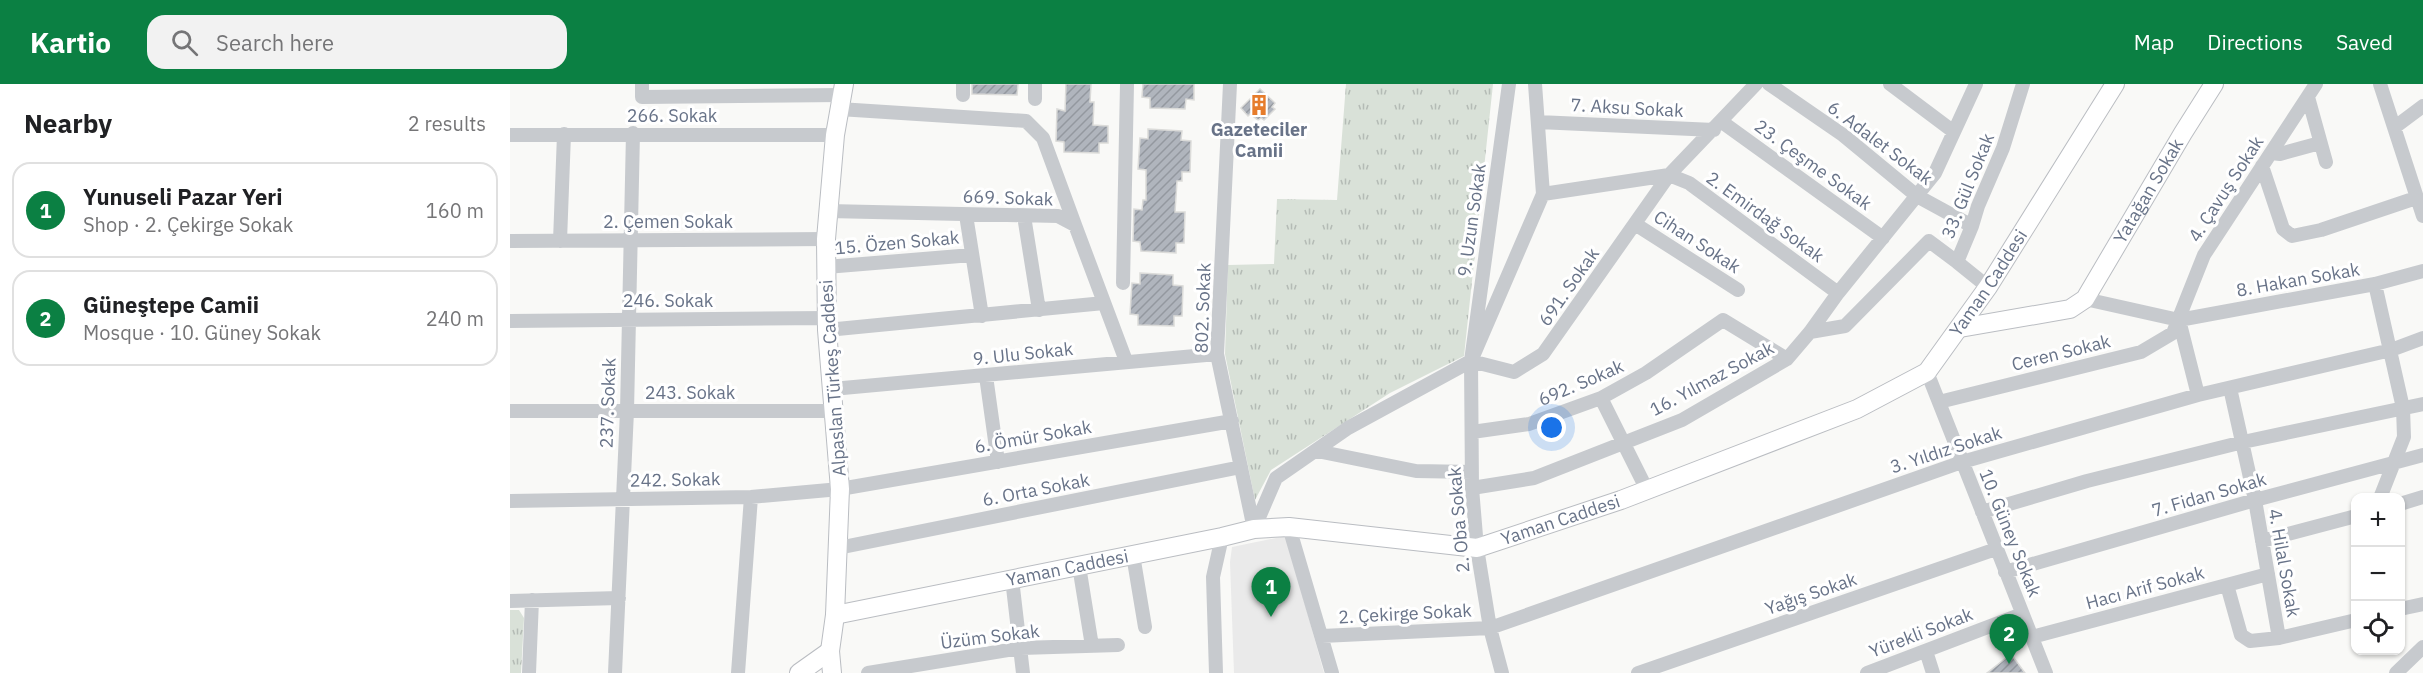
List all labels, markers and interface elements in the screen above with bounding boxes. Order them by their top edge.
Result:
search box [147,15,567,69]
text: Kartio [30,24,111,61]
icon: search [168,26,201,59]
text: Search here [216,28,334,57]
text: Map [2134,28,2174,56]
text: Directions [2207,28,2303,56]
text: Saved [2336,28,2393,56]
building icon: Gazeteciler Camii [1247,93,1271,117]
street label: 7. Aksu Sokak [1570,93,1685,122]
street label: 6. Adalet Sokak [1823,96,1938,190]
street label: 266. Sokak [627,104,718,127]
text: Nearby [24,106,112,140]
text: 2 results [408,110,486,137]
street label: 23. Çeşme Sokak [1750,114,1877,215]
place label: Gazeteciler Camii [1211,118,1307,162]
street label: 33. Gül Sokak [1936,129,1999,242]
street label: 4. Çavuş Sokak [2183,131,2269,246]
street label: Yatağan Sokak [2108,134,2188,247]
street label: 9. Uzun Sokak [1452,161,1491,278]
street label: 2. Emirdağ Sokak [1702,166,1829,267]
text: Yunuseli Pazar Yeri [83,182,282,211]
street label: 669. Sokak [962,184,1054,211]
text: 1 [40,197,52,224]
text: 160 m [426,197,484,224]
street label: Cihan Sokak [1649,205,1745,278]
street label: 2. Çemen Sokak [603,210,734,233]
text: Shop · 2. Çekirge Sokak [83,211,293,238]
street label: Yaman Caddesi [1944,225,2032,341]
street label: 15. Özen Sokak [834,226,961,259]
street label: 691. Sokak [1533,243,1604,330]
street label: 8. Hakan Sokak [2234,257,2362,302]
street label: 802. Sokak [1189,262,1216,354]
street label: Alpaslan Türkeş Caddesi [814,279,851,477]
street label: 246. Sokak [623,289,714,312]
text: Güneştepe Camii [83,290,259,319]
text: 2 [40,305,52,332]
text: 240 m [426,305,484,332]
text: Mosque · 10. Güney Sokak [83,319,321,346]
street label: Ceren Sokak [2009,329,2113,376]
street label: 16. Yılmaz Sokak [1646,336,1778,421]
street label: 9. Ulu Sokak [972,337,1075,370]
street label: 692. Sokak [1535,354,1627,411]
street label: 237. Sokak [594,357,621,449]
street label: 243. Sokak [645,381,736,404]
your location [1537,413,1566,442]
street label: 6. Ömür Sokak [973,415,1094,458]
street label: 3. Yıldız Sokak [1887,421,2005,478]
street label: 2. Oba Sokak [1442,466,1475,574]
street label: 10. Güney Sokak [1974,466,2047,601]
street label: 242. Sokak [630,467,721,492]
street label: 7. Fidan Sokak [2149,467,2269,522]
street label: 6. Orta Sokak [980,468,1092,511]
street label: Yaman Caddesi [1498,489,1623,550]
map controls [2351,493,2405,655]
button: + [2351,493,2405,547]
street label: 4. Hilal Sokak [2264,507,2305,620]
street label: Yaman Caddesi [1004,544,1130,591]
button: − [2351,547,2405,601]
street label: Hacı Arif Sokak [2083,561,2207,614]
street label: Yağış Sokak [1762,567,1860,620]
pin: 1 [1252,568,1290,617]
street label: 2. Çekirge Sokak [1338,598,1473,628]
button: locate [2351,601,2405,655]
street label: Yürekli Sokak [1866,602,1976,663]
pin: 2 [1990,614,2028,664]
street label: Üzüm Sokak [939,619,1041,654]

